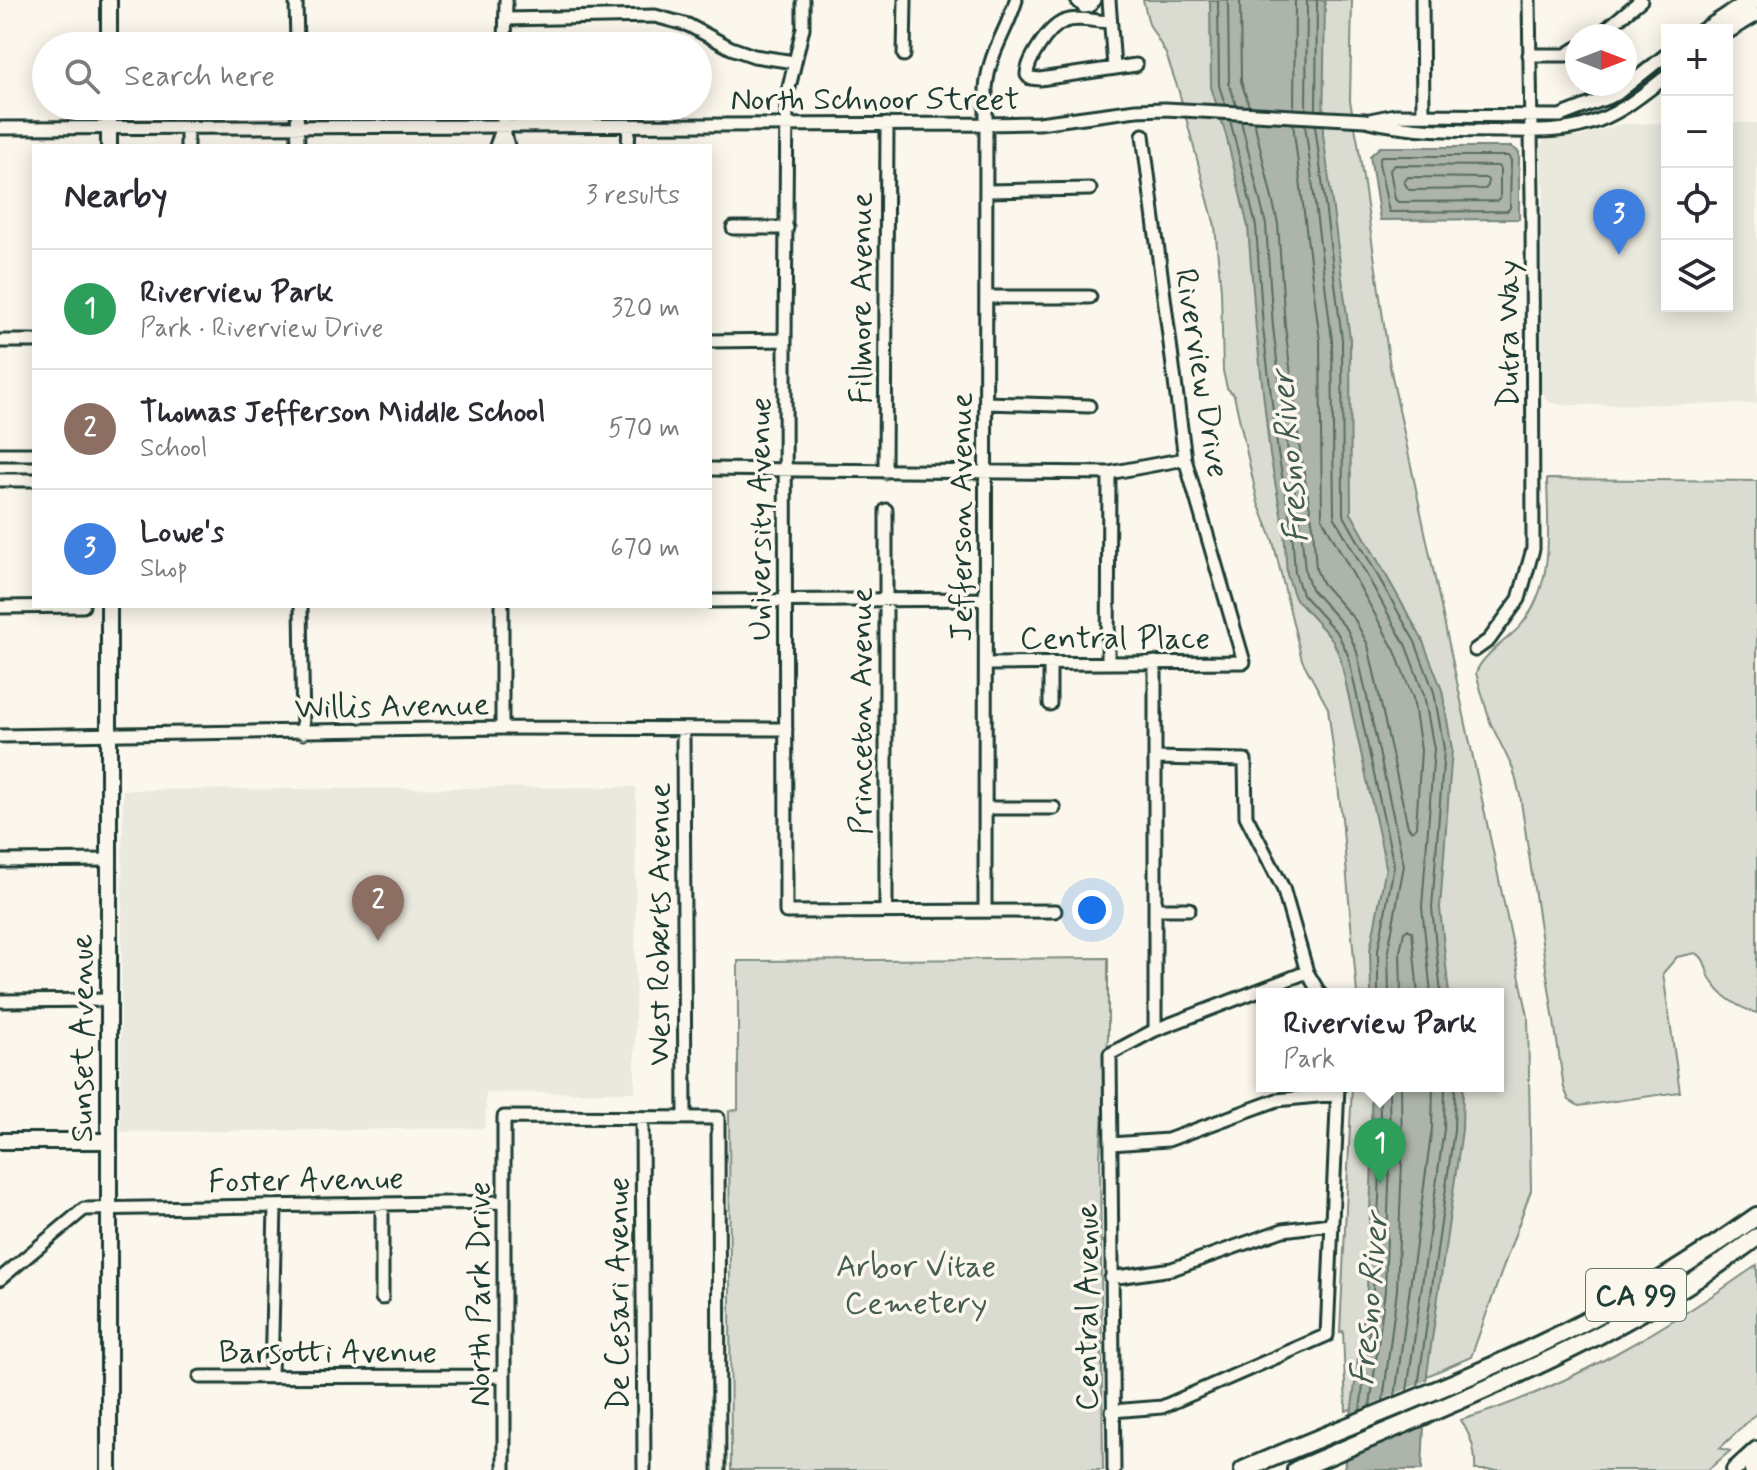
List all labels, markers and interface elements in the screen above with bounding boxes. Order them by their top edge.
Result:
north arrow [1565,24,1637,96]
map controls [1661,24,1733,312]
button: + [1661,24,1733,96]
search box [32,32,712,120]
icon: search [60,54,104,98]
text: Search here [124,57,275,96]
street label: North Schnoor Street [730,79,1020,121]
button: − [1661,96,1733,168]
button: locate [1661,168,1733,240]
text: Nearby [64,174,168,219]
text: 3 results [586,179,680,213]
pin: 3 [1593,189,1645,255]
street label: Fillmore Avenue [841,192,883,404]
button: layers [1661,240,1733,312]
street label: Dutra Way [1488,260,1530,408]
street label: Riverview Drive [1164,266,1238,481]
text: Riverview Park [140,273,334,312]
text: 1 [84,292,96,326]
text: 320 m [611,292,680,326]
text: Park · Riverview Drive [140,312,383,346]
water label: Fresno River [1260,365,1320,545]
street label: Jefferson Avenue [941,392,983,642]
text: Thomas Jefferson Middle School [140,393,545,432]
street label: University Avenue [740,397,782,641]
text: 2 [84,412,96,446]
text: 570 m [608,412,680,446]
text: School [140,432,207,466]
text: Lowe's [140,513,224,552]
text: 3 [84,532,96,566]
text: 670 m [610,532,680,566]
text: Shop [140,552,188,586]
street label: Princeton Avenue [841,587,883,835]
street label: Central Place [1020,618,1210,660]
street label: Willis Avenue [294,684,490,730]
street label: West Roberts Avenue [639,782,681,1066]
pin: 2 [352,875,404,941]
your location [1072,890,1112,930]
street label: Sunset Avenue [62,934,104,1142]
popup [1256,988,1504,1092]
text: Riverview Park [1283,1004,1477,1043]
text: Park [1283,1043,1335,1077]
pin: 1 [1354,1118,1406,1184]
street label: Foster Avenue [208,1158,404,1204]
street label: De Cesari Avenue [598,1177,640,1411]
street label: North Park Drive [459,1181,501,1407]
street label: Central Avenue [1067,1203,1109,1411]
water label: Fresno River [1341,1207,1401,1387]
park label: Arbor Vitae Cemetery [836,1246,996,1325]
road number: CA 99 [1586,1269,1686,1321]
street label: Barsotti Avenue [219,1332,437,1374]

